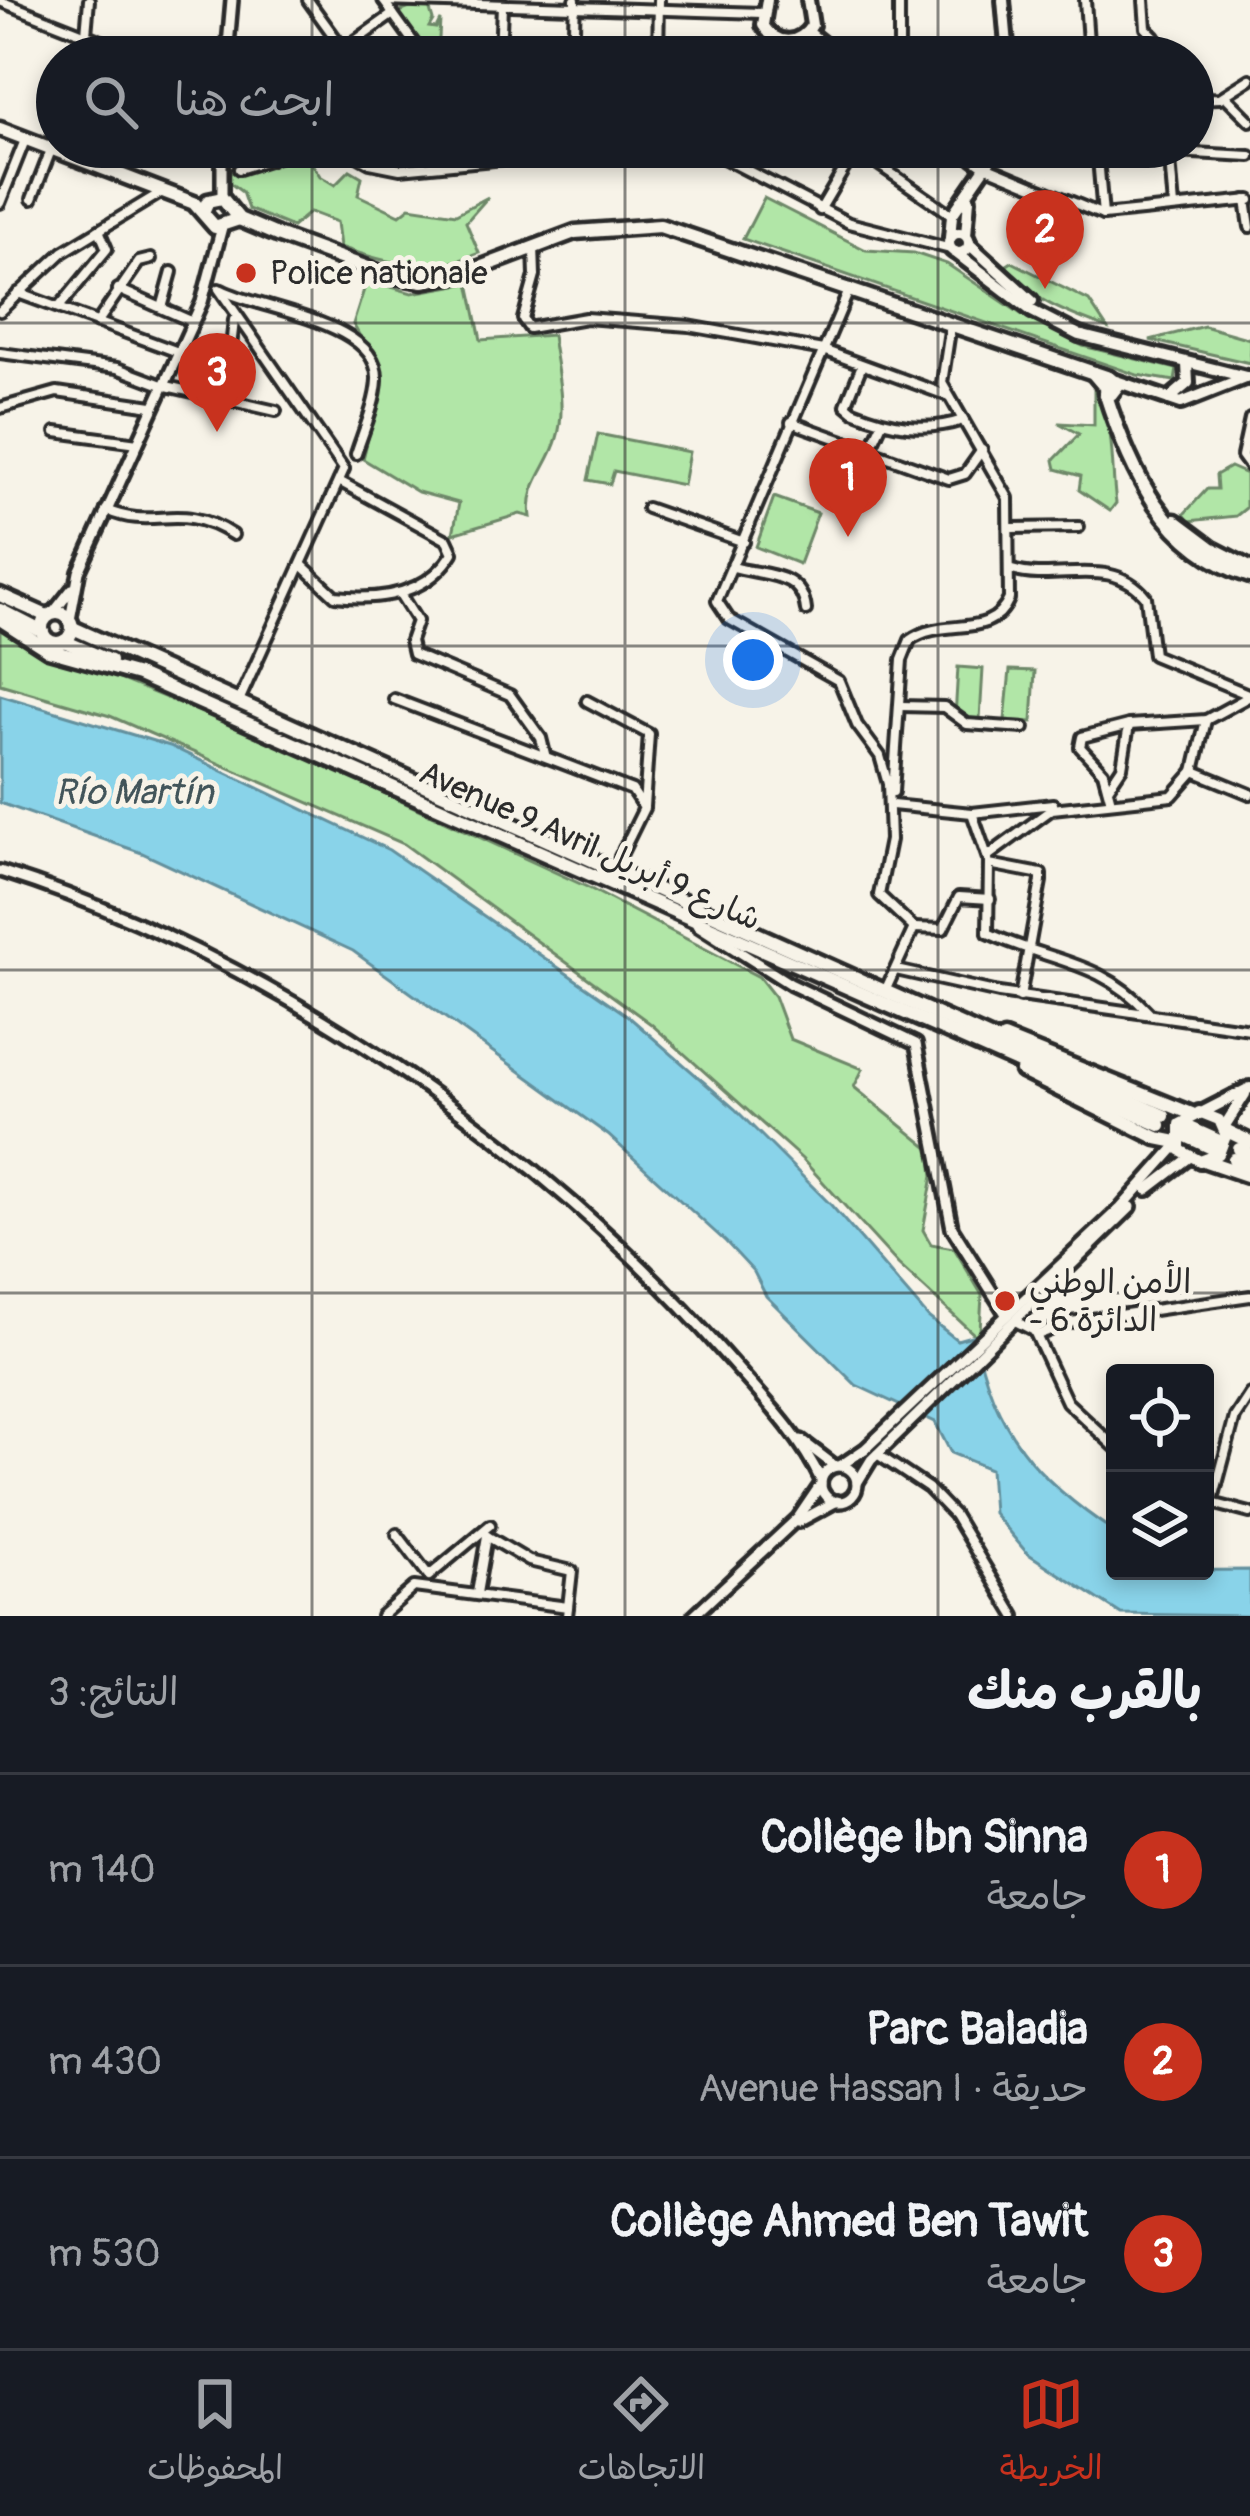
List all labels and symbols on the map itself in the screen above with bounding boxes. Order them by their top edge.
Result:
pin: 2 [1006,190,1084,289]
place label: Police nationale [270,253,488,294]
marker: Police nationale [233,260,259,286]
pin: 3 [178,333,256,432]
pin: 1 [809,438,887,537]
your location [723,630,783,690]
street label: Avenue 9 Avril شارع 9 أبريل [412,752,767,942]
water label: Río Martín [55,770,215,815]
place label: الأمن الوطني - الدائرة 6 [1029,1260,1191,1341]
marker: الأمن الوطني - الدائرة 6 [992,1288,1018,1314]

